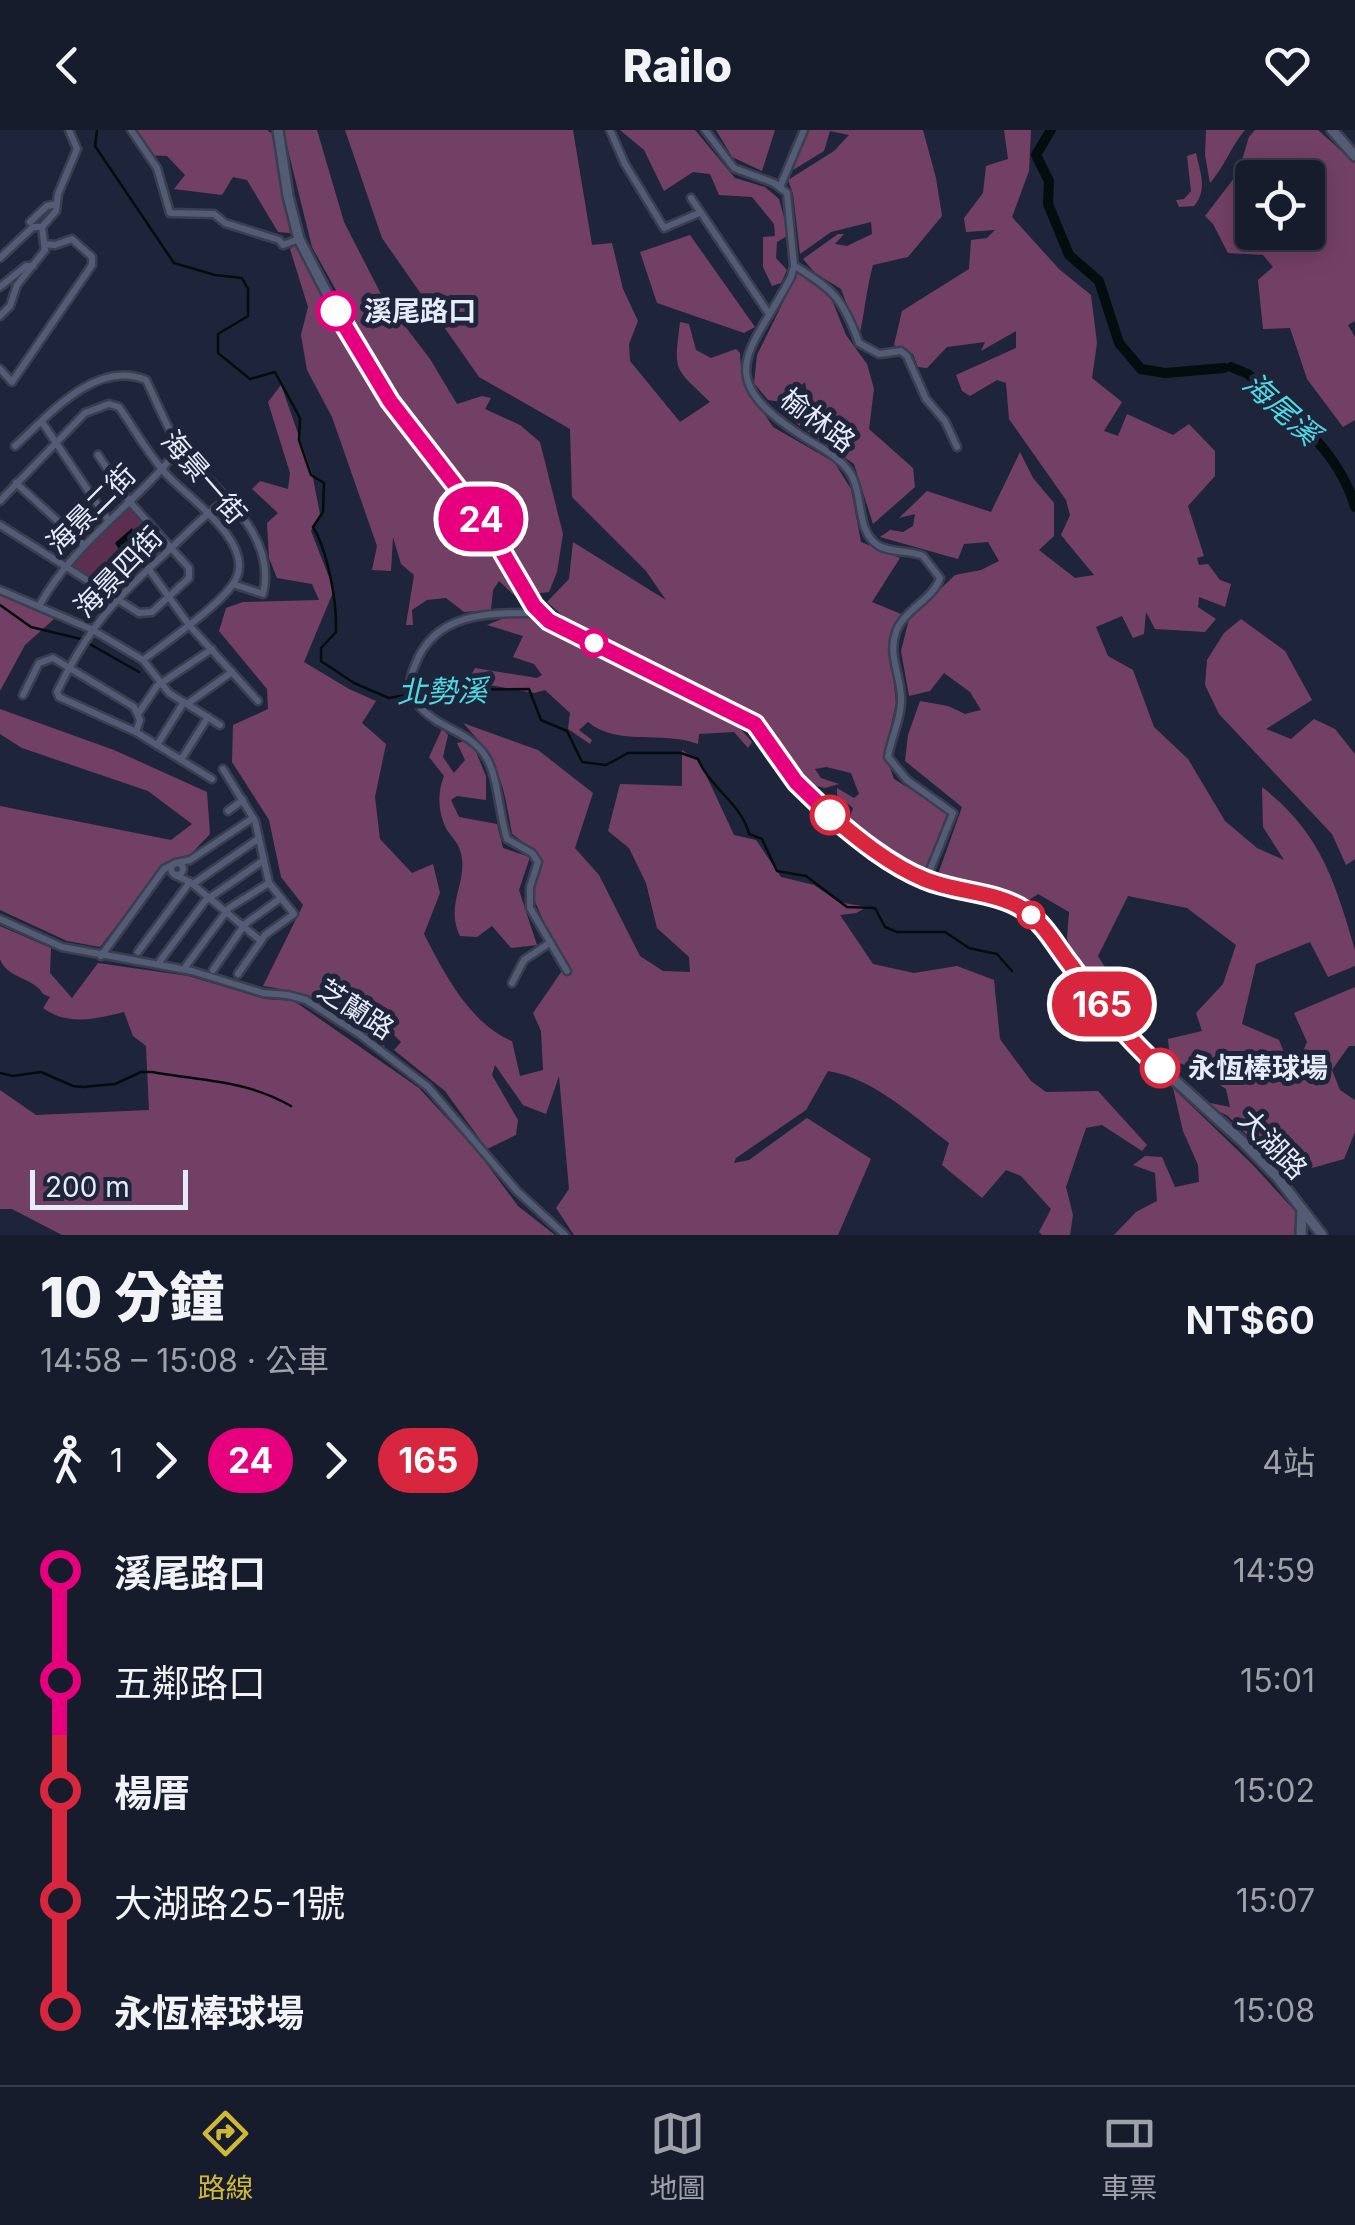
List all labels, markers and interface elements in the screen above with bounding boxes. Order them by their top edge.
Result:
icon: back [40,38,95,93]
text: Railo [623,38,732,93]
icon: heart [1260,38,1315,93]
map controls [1235,160,1325,250]
button: locate [1235,160,1325,250]
marker: 溪尾路口 [317,292,355,330]
place label: 溪尾路口 [364,294,476,328]
water label: 海尾溪 [1236,365,1330,454]
street label: 榆林路 [774,381,862,459]
street label: 海景一街 [154,424,254,530]
street label: 海景二街 [39,457,143,561]
line badge: 24 [436,486,526,552]
text: 24 [458,498,504,540]
street label: 海景四街 [67,520,169,624]
unlabelled marker [581,630,607,656]
water label: 北勢溪 [397,672,491,710]
unlabelled marker [811,796,849,834]
unlabelled marker [1018,902,1044,928]
street label: 芝蘭路 [312,972,400,1046]
line badge: 165 [1044,972,1160,1036]
text: 165 [1072,983,1132,1025]
marker: 永恆棒球場 [1141,1049,1179,1087]
place label: 永恆棒球場 [1188,1051,1328,1085]
street label: 大湖路 [1232,1102,1314,1186]
scale bar [30,1165,188,1210]
text: 200 m [45,1170,130,1204]
text: 10 分鐘 [40,1264,224,1330]
text: NT$60 [1185,1297,1315,1343]
text: 14:58 – 15:08 · 公車 [40,1341,329,1380]
icon: walk [40,1433,95,1488]
icon: forward [138,1433,193,1488]
icon: forward [308,1433,363,1488]
text: 24 [228,1439,273,1481]
text: 165 [398,1439,458,1481]
text: 1 [110,1441,123,1480]
text: 4站 [1262,1443,1315,1482]
text: 溪尾路口 [114,1550,266,1596]
text: 14:59 [1233,1551,1315,1590]
text: 五鄰路口 [114,1660,266,1706]
text: 15:01 [1240,1661,1315,1700]
text: 楊厝 [114,1770,190,1816]
text: 15:02 [1234,1771,1315,1810]
text: 大湖路25-1號 [114,1880,345,1926]
text: 15:07 [1236,1881,1315,1920]
text: 永恆棒球場 [114,1990,304,2036]
text: 15:08 [1233,1991,1315,2030]
tab: 路線 [198,2106,254,2206]
tab: 地圖 [649,2106,705,2206]
tab: 車票 [1101,2106,1157,2206]

